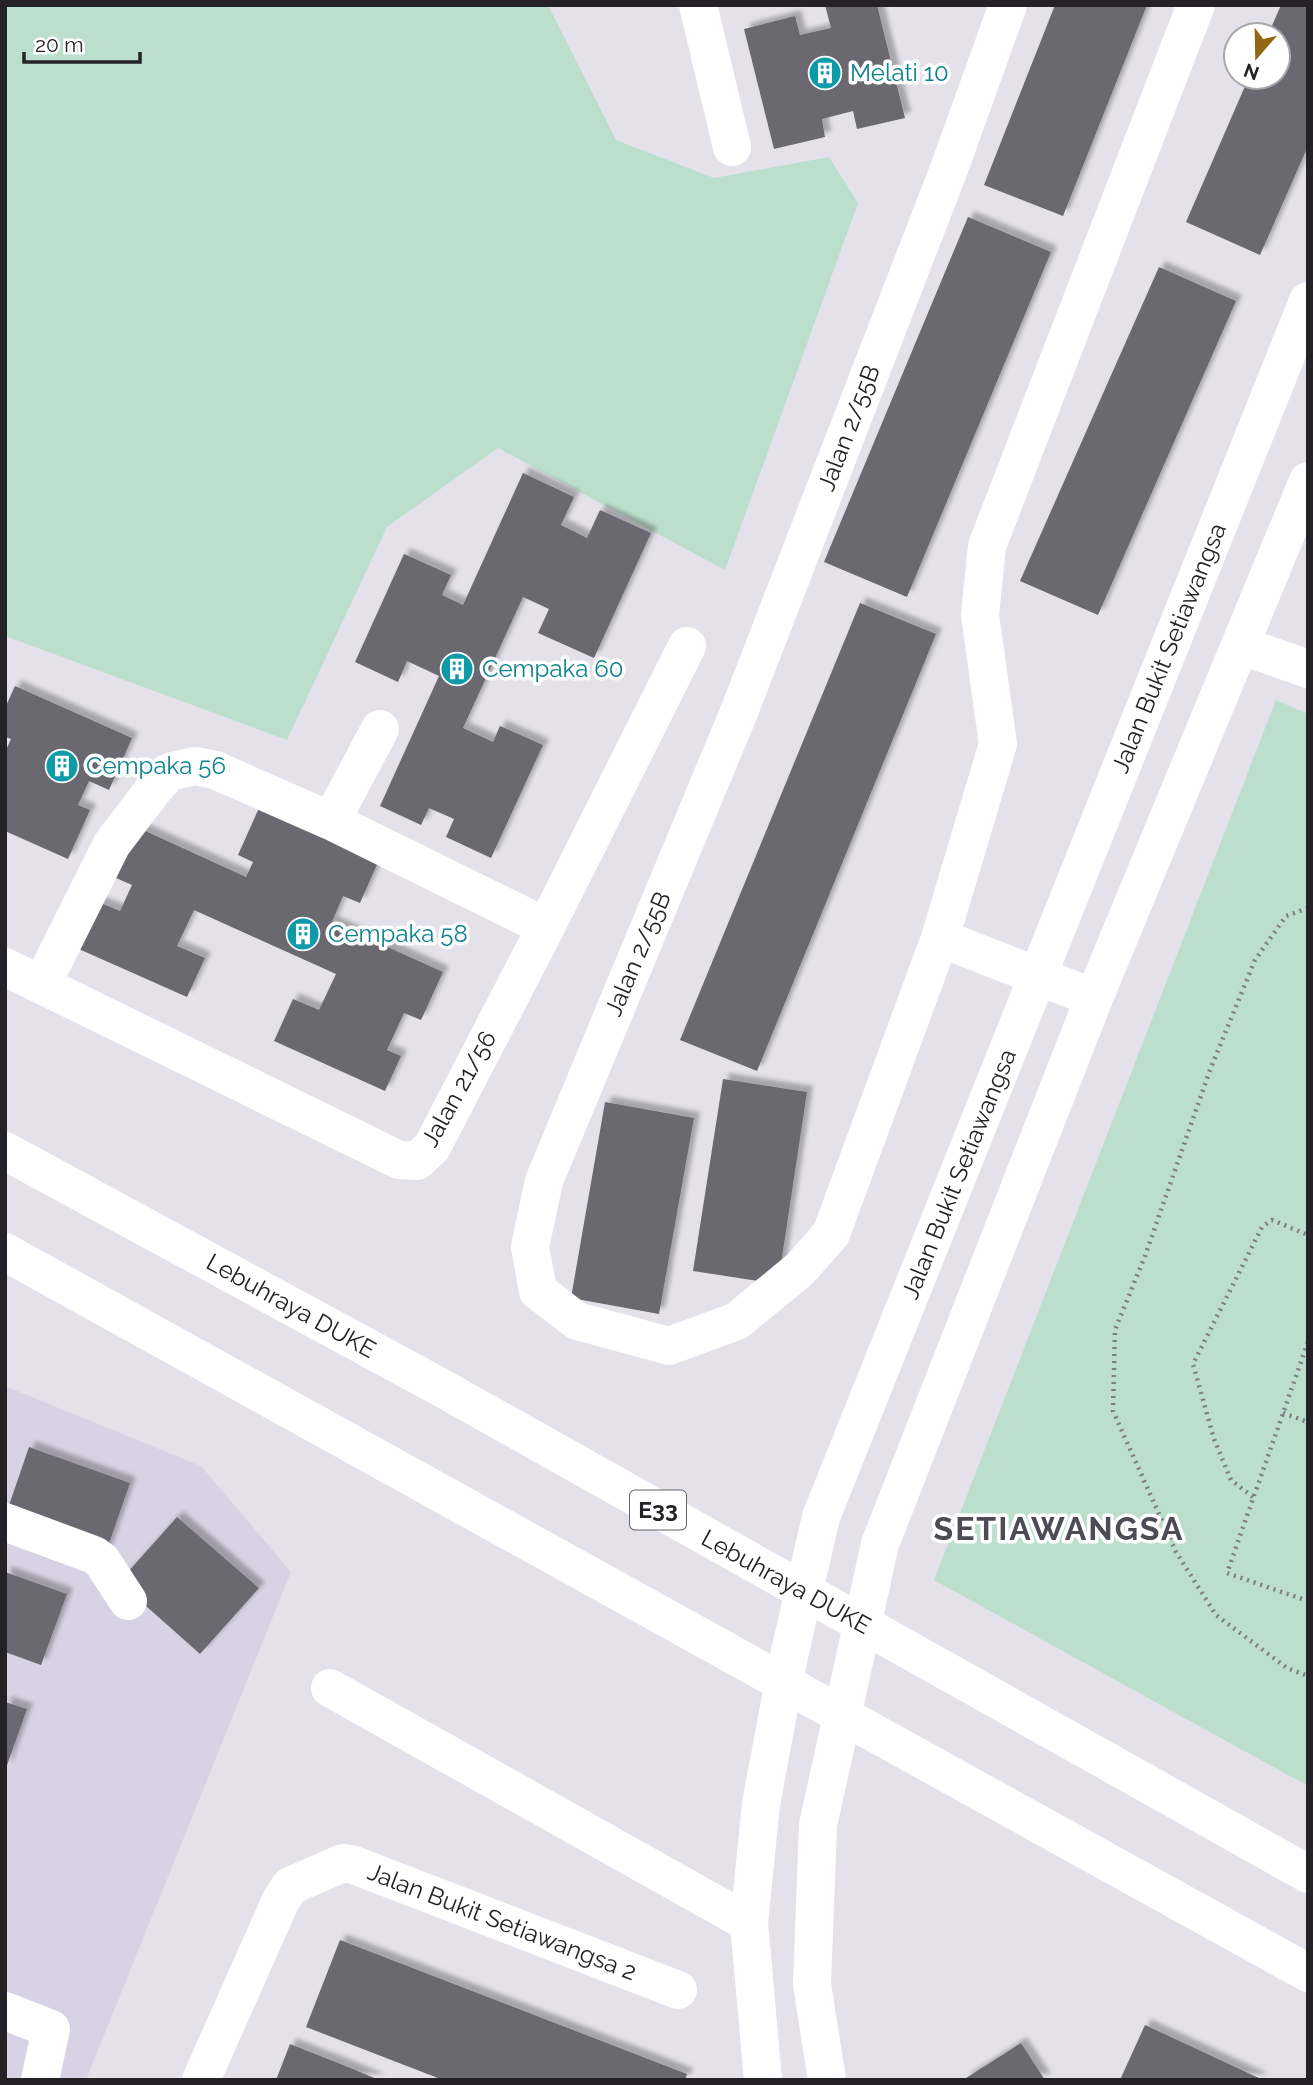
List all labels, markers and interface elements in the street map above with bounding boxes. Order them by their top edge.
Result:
scale bar [24,21,140,65]
north arrow [1222,21,1292,91]
text: 20 m [35,32,83,57]
building icon: Melati 10 [806,54,844,92]
place label: Melati 10 [850,58,949,87]
text: N [1241,59,1262,85]
street label: Jalan 2/55B [811,361,886,495]
street label: Jalan Bukit Setiawangsa [1105,519,1232,777]
building icon: Cempaka 60 [438,650,476,688]
place label: Cempaka 60 [482,654,624,683]
building icon: Cempaka 56 [43,747,81,785]
place label: Cempaka 56 [86,751,226,780]
street label: Jalan 2/55B [598,887,677,1020]
building icon: Cempaka 58 [284,915,322,953]
place label: Cempaka 58 [328,919,468,948]
street label: Jalan 21/56 [415,1026,502,1152]
street label: Jalan Bukit Setiawangsa [895,1045,1022,1303]
street label: Lebuhraya DUKE [201,1247,381,1364]
road number: E33 [630,1490,686,1530]
district label: SETIAWANGSA [934,1510,1184,1547]
street label: Lebuhraya DUKE [696,1523,876,1640]
street label: Jalan Bukit Setiawangsa 2 [364,1857,641,1986]

